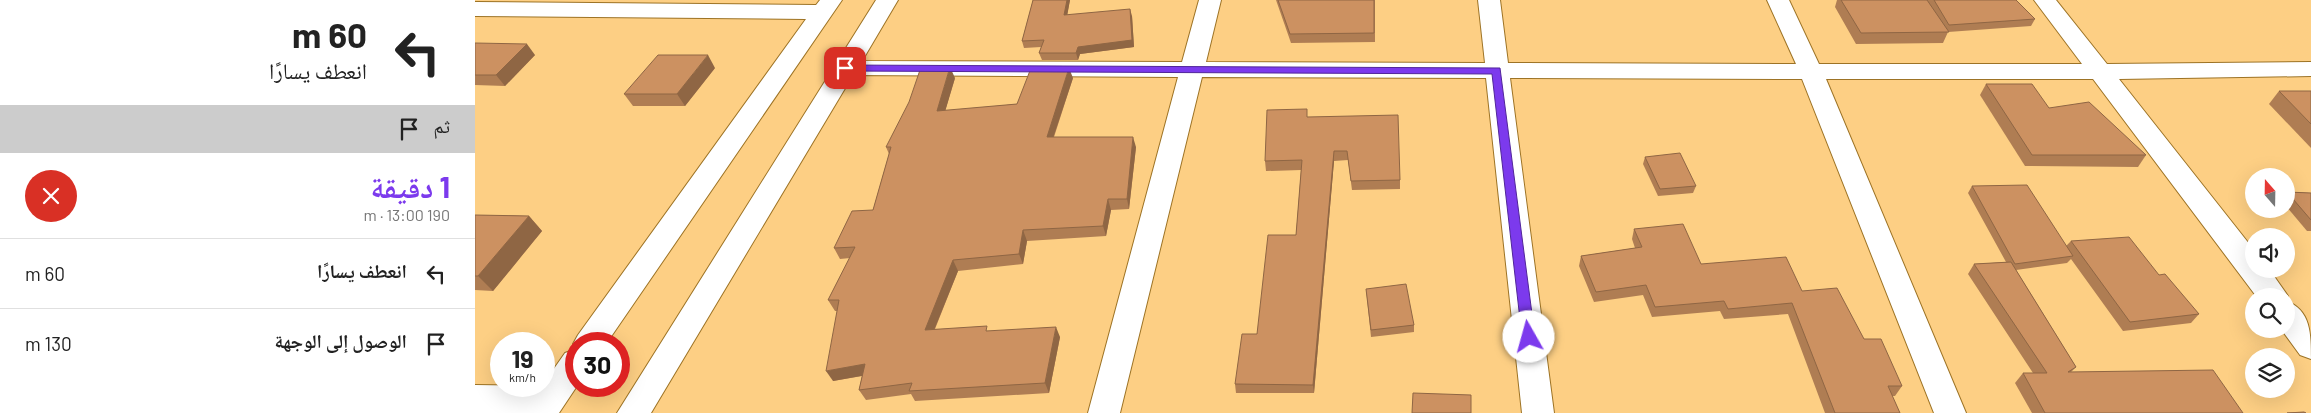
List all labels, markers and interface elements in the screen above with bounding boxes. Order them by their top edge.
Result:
text: 60 m [292,13,367,55]
icon: left [385,20,450,85]
pin [824,47,866,89]
icon: arrive [831,54,859,82]
text: انعطف يسارًا [269,57,367,83]
text: ثم [433,114,450,137]
icon: arrive [395,115,423,143]
text: 1 دقيقة [370,168,450,204]
north arrow [2245,168,2295,218]
map controls [2245,168,2295,398]
button: close [25,170,77,222]
text: 190 m · 13:00 [363,205,450,224]
button: sound [2245,228,2295,278]
text: انعطف يسارًا [317,259,407,282]
icon: left [422,260,450,288]
text: 60 m [25,262,65,285]
button: search [2245,288,2295,338]
position arrow [1502,310,1554,362]
text: الوصول إلى الوجهة [274,329,407,352]
icon: arrive [422,330,450,358]
text: 130 m [25,332,72,355]
speed limit sign: 30 [565,332,630,397]
text: 19 [511,343,534,373]
button: layers [2245,348,2295,398]
text: km/h [509,370,536,384]

